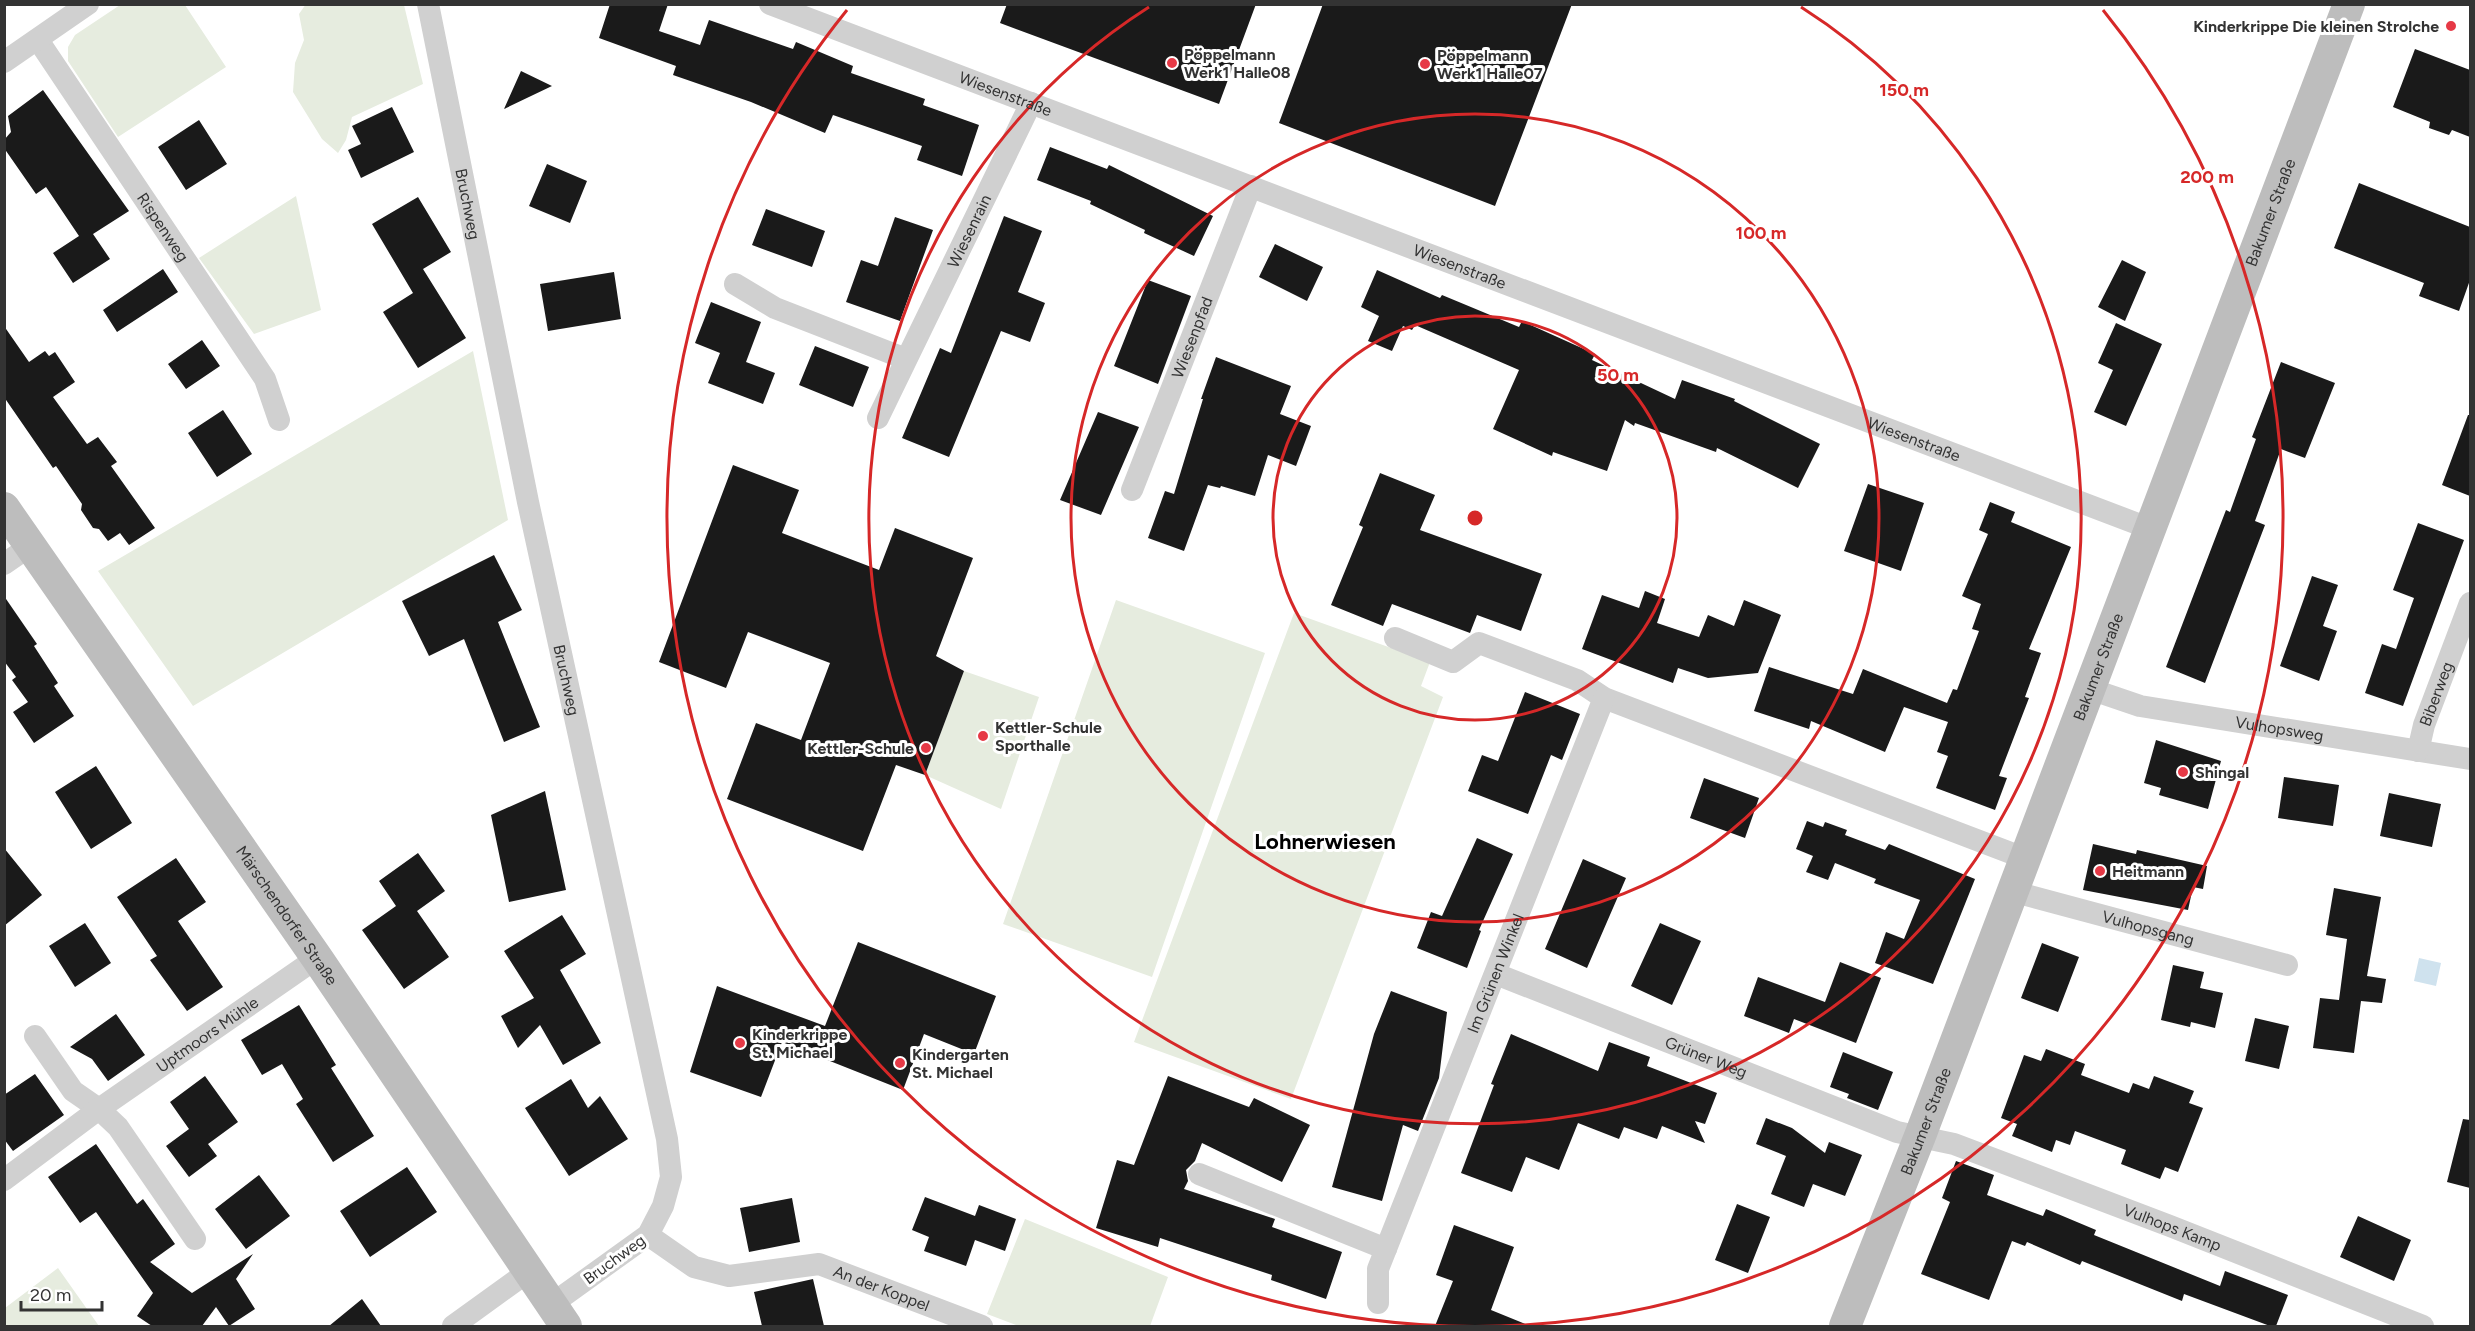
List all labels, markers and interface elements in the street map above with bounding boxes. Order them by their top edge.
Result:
place label: Kinderkrippe Die kleinen Strolche [2193,17,2439,36]
marker: Kinderkrippe Die kleinen Strolche [2444,19,2458,33]
place label: Pöppelmann Werk1 Halle08 [1184,45,1291,82]
place label: Pöppelmann Werk1 Halle07 [1437,46,1543,83]
marker: Pöppelmann Werk1 Halle08 [1165,56,1179,70]
marker: Pöppelmann Werk1 Halle07 [1418,57,1432,71]
street label: Wiesenstraße [956,68,1055,120]
text: 150 m [1879,79,1929,101]
street label: Bakumer Straße [2241,156,2300,269]
text: 200 m [2180,166,2234,188]
street label: Bruchweg [451,167,484,241]
street label: Rispenweg [133,189,193,265]
street label: Wiesenrain [943,191,995,271]
text: 100 m [1736,222,1786,244]
street label: Wiesenstraße [1411,240,1509,293]
street label: Wiesenpfad [1168,294,1217,381]
text: 50 m [1597,364,1639,386]
street label: Wiesenstraße [1865,413,1963,466]
centre of rings [1465,508,1485,528]
street label: Bakumer Straße [2069,610,2127,724]
street label: Bruchweg [549,643,583,717]
street label: Biberweg [2415,659,2457,729]
street label: Vulhopsweg [2234,712,2325,745]
place label: Kettler-Schule Sporthalle [995,718,1102,755]
marker: Kettler-Schule Sporthalle [976,729,990,743]
place label: Kettler-Schule [807,739,914,758]
marker: Kettler-Schule [919,741,933,755]
place label: Shingal [2195,763,2249,782]
marker: Shingal [2176,765,2190,779]
district label: Lohnerwiesen [1254,828,1396,855]
street label: Märschendorfer Straße [232,842,342,989]
place label: Heitmann [2112,862,2184,881]
marker: Heitmann [2093,864,2107,878]
street label: Vulhopsgang [2100,907,2196,950]
street label: Im Grünen Winkel [1463,911,1528,1036]
street label: Uptmoors Mühle [153,993,262,1076]
place label: Kinderkrippe St. Michael [752,1025,847,1062]
street label: Grüner Weg [1662,1033,1750,1082]
marker: Kinderkrippe St. Michael [733,1036,747,1050]
place label: Kindergarten St. Michael [912,1045,1009,1082]
marker: Kindergarten St. Michael [893,1056,907,1070]
street label: Bakumer Straße [1897,1065,1955,1178]
street label: Vulhops Kamp [2121,1200,2224,1255]
street label: Bruchweg [580,1231,649,1288]
street label: An der Koppel [831,1261,932,1315]
scale bar [21,1274,102,1312]
text: 20 m [30,1284,71,1306]

